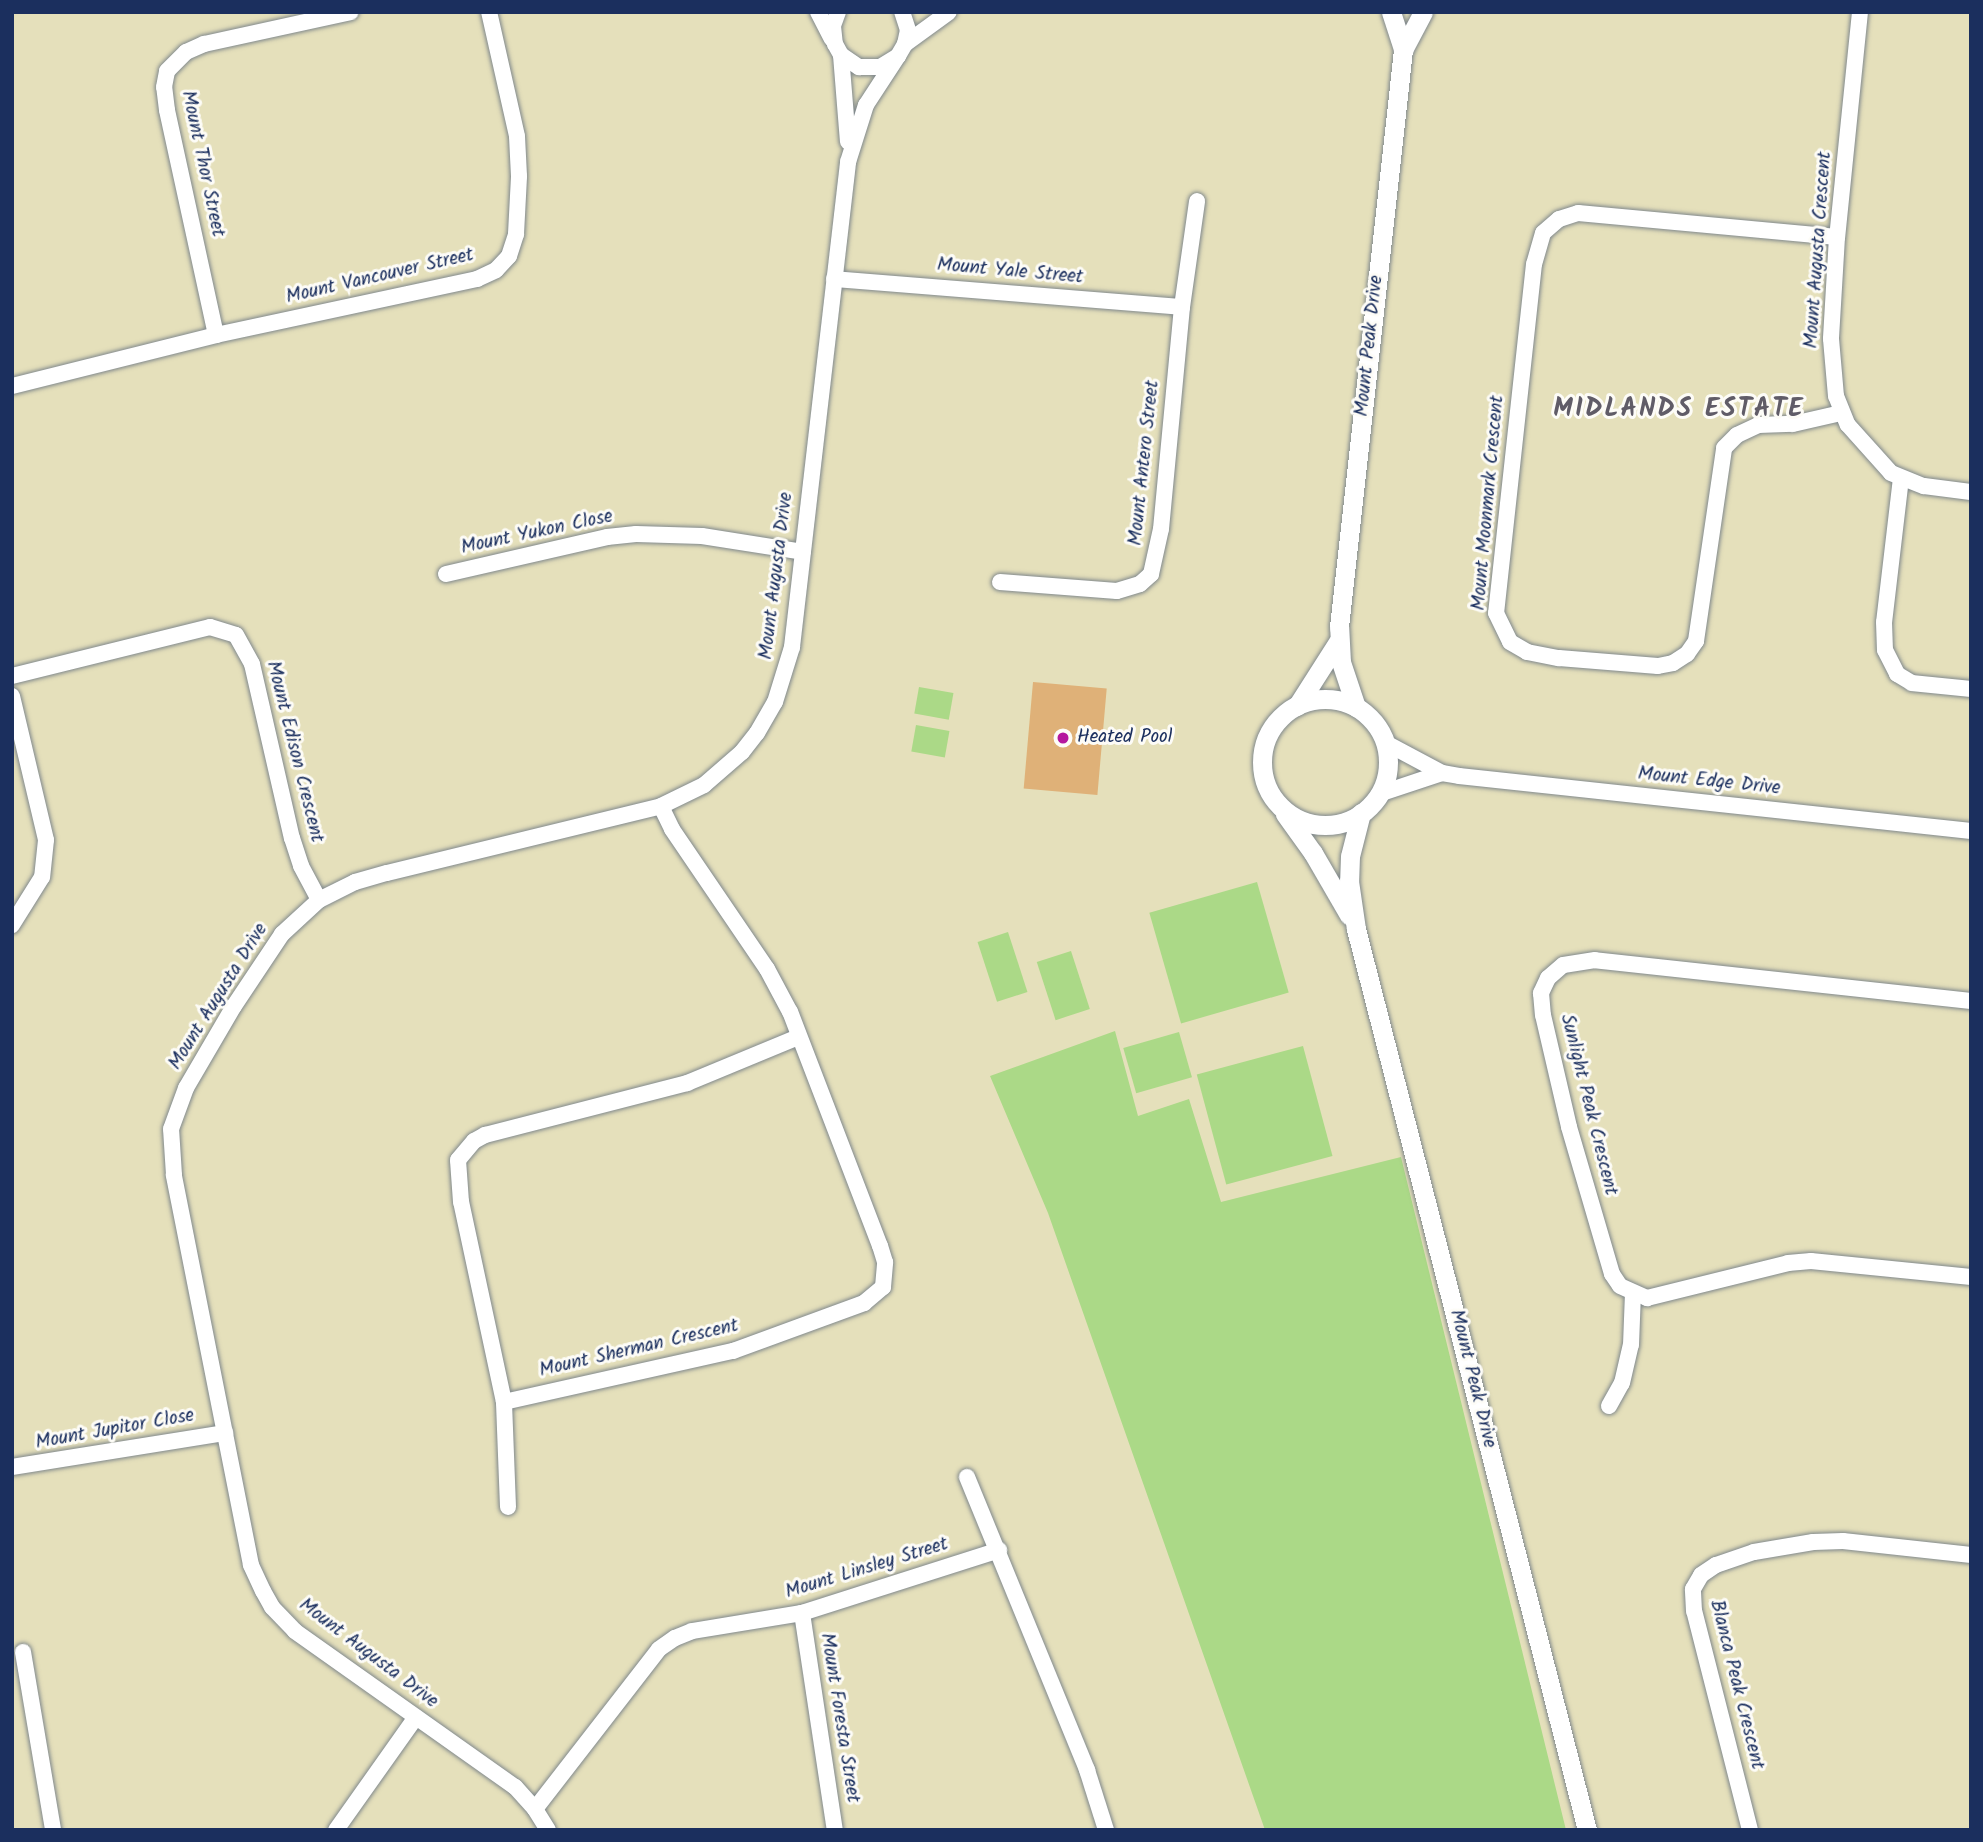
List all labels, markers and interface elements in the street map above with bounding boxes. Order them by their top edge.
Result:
street label: Mount Thor Street [175,89,229,239]
street label: Mount Augusta Crescent [1801,151,1837,349]
street label: Mount Vancouver Street [284,244,476,310]
street label: Mount Yale Street [936,254,1084,290]
street label: Mount Peak Drive [1351,274,1389,418]
street label: Mount Antero Street [1125,379,1165,547]
district label: MIDLANDS ESTATE [1555,394,1803,426]
street label: Mount Moonmark Crescent [1468,395,1510,611]
street label: Mount Augusta Drive [755,491,799,661]
street label: Mount Yukon Close [459,506,615,560]
street label: Mount Edison Crescent [260,659,328,845]
place label: Heated Pool [1077,727,1172,749]
marker: Heated Pool [1055,730,1071,746]
street label: Mount Edge Drive [1637,763,1781,801]
street label: Mount Augusta Drive [165,920,273,1074]
street label: Sunlight Peak Crescent [1554,1012,1622,1198]
street label: Mount Peak Drive [1444,1307,1500,1451]
street label: Mount Sherman Crescent [537,1315,741,1383]
street label: Mount Jupitor Close [34,1405,196,1455]
street label: Mount Linsley Street [783,1533,951,1605]
street label: Mount Augusta Drive [294,1594,442,1714]
street label: Blanca Peak Crescent [1704,1598,1768,1772]
street label: Mount Foresta Street [814,1632,864,1804]

